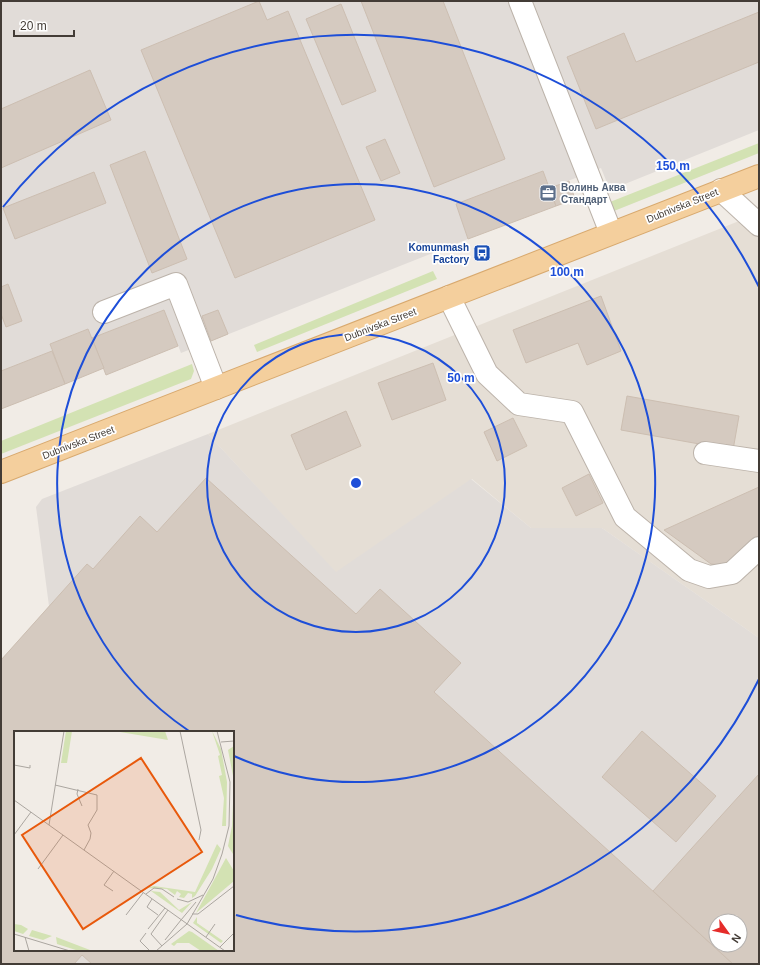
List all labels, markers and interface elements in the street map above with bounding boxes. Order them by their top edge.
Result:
scale bar [14,12,74,38]
text: 20 m [20,19,47,33]
text: 150 m [656,159,690,173]
place label: Волинь Аква Стандарт [561,182,626,205]
office icon: Волинь Аква Стандарт [538,183,558,203]
street label: Dubnivska Street [645,186,720,225]
place label: Komunmash Factory [408,242,469,265]
bus stop icon: Komunmash Factory [472,243,492,263]
text: 100 m [550,265,584,279]
street label: Dubnivska Street [343,306,418,343]
text: 50 m [447,371,475,385]
street label: Dubnivska Street [41,424,116,461]
centre of rings [349,476,363,490]
inset map [14,731,234,951]
north arrow [708,913,748,953]
text: N [729,932,744,945]

